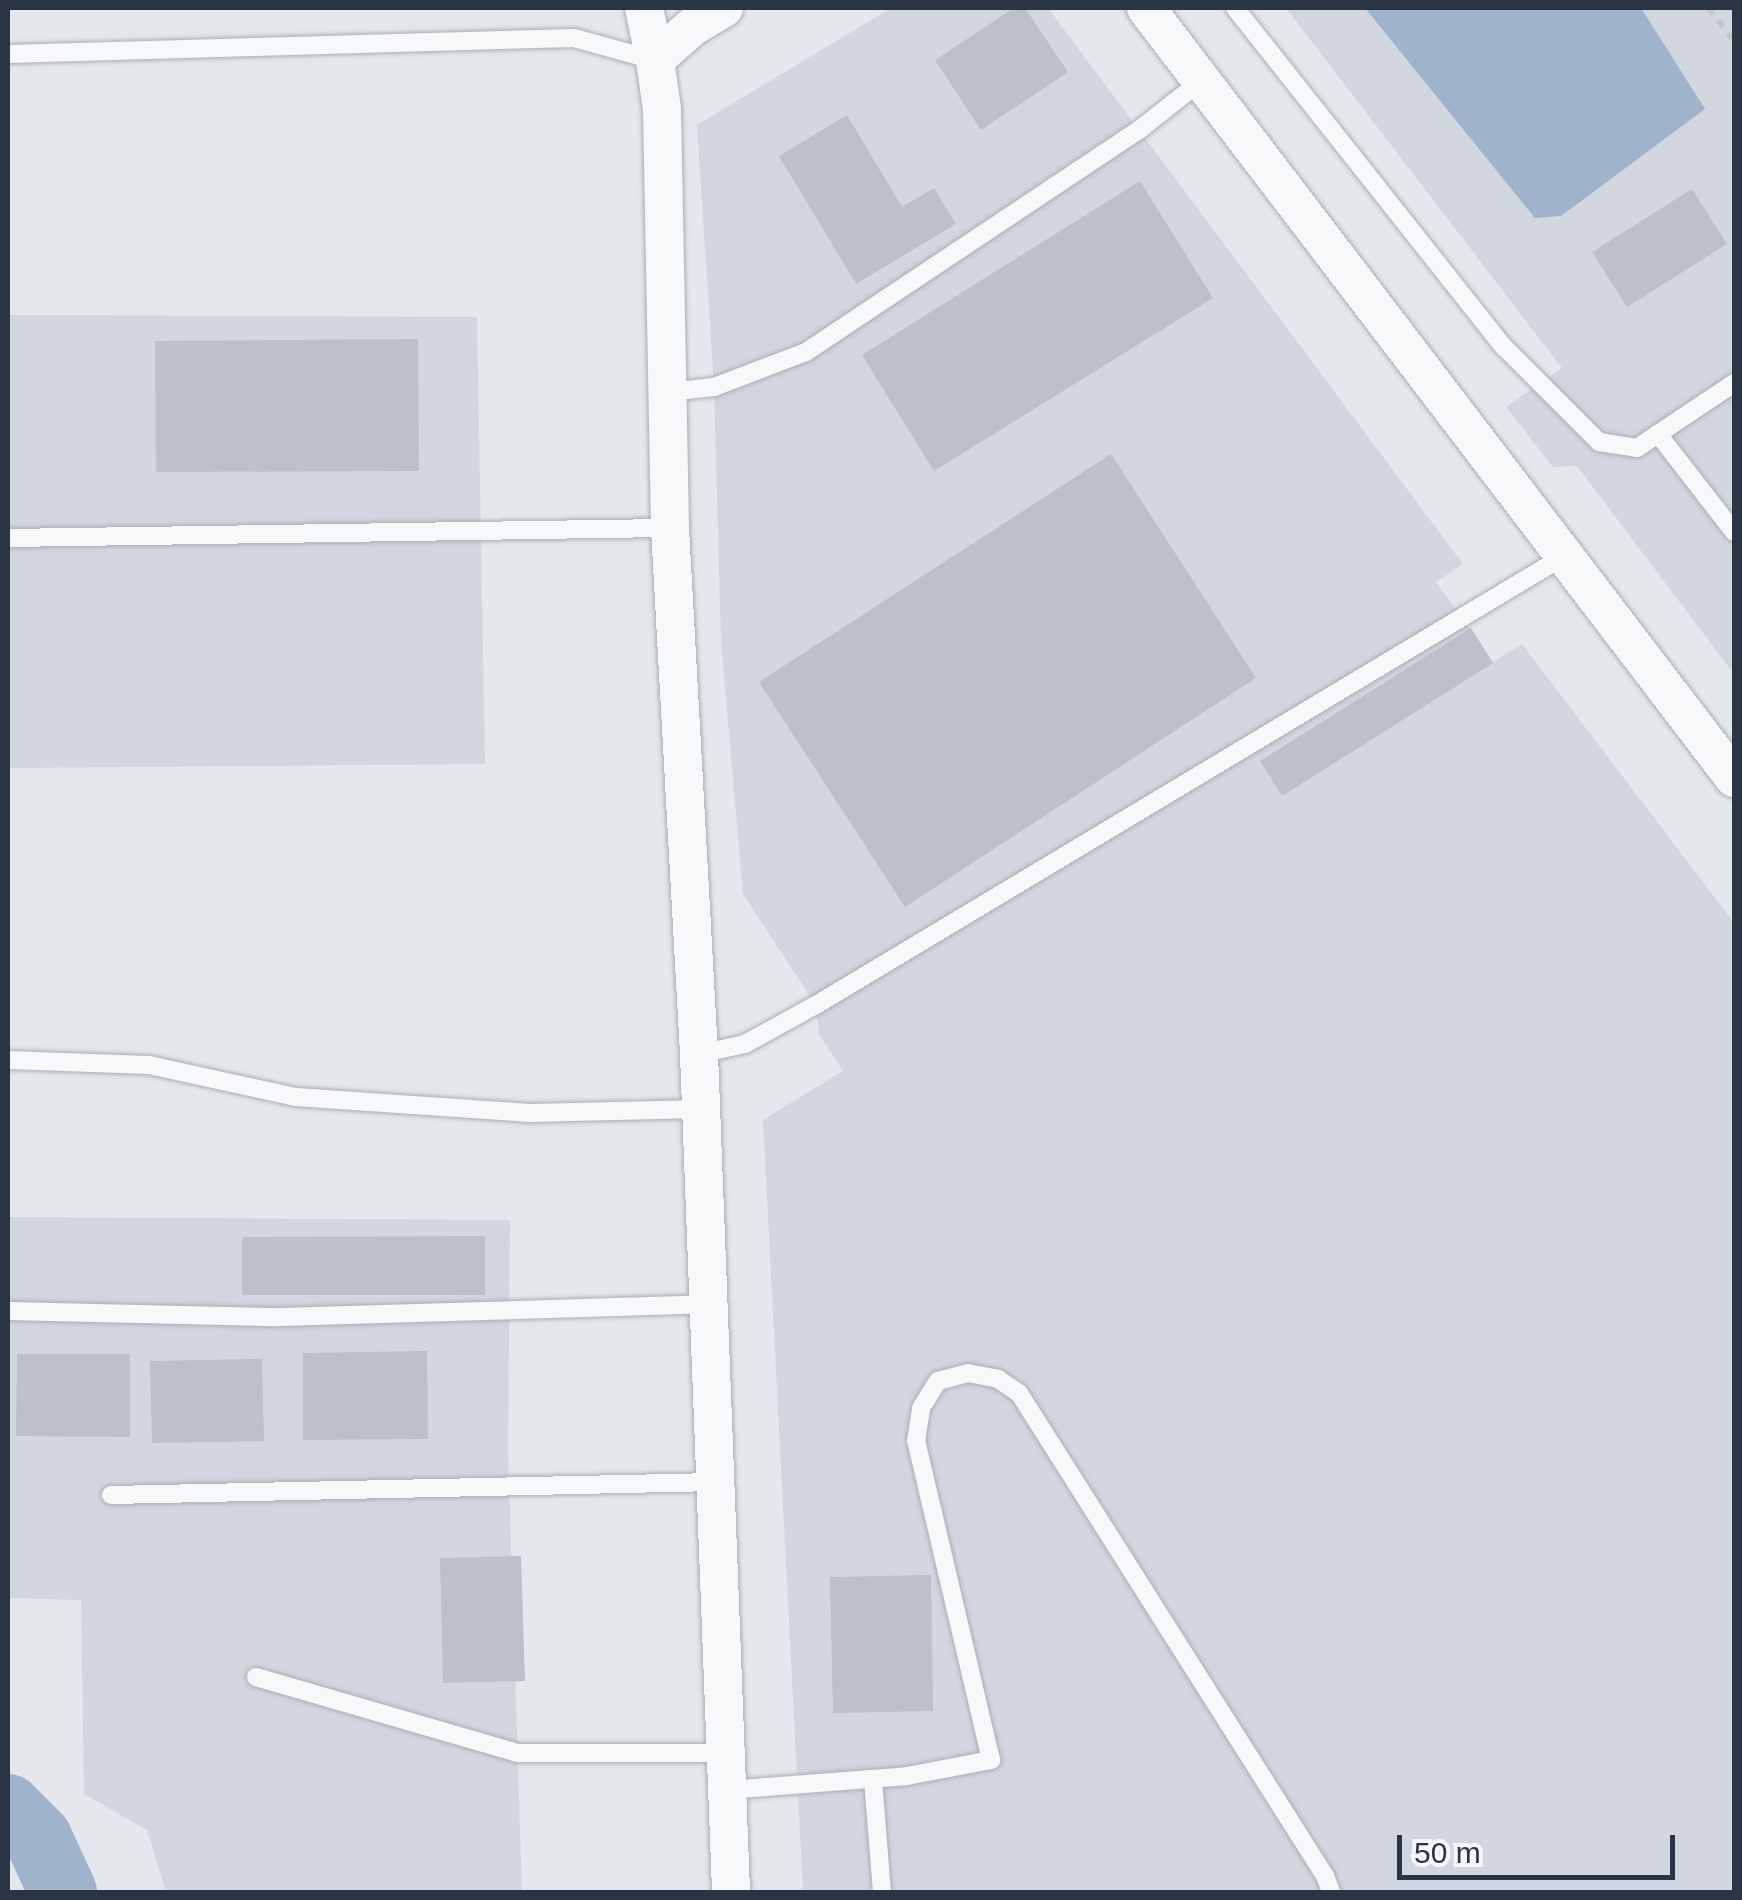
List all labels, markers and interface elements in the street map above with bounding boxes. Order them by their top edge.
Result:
scale bar [1402,1815,1680,1877]
text: 50 m [1414,1836,1481,1869]

